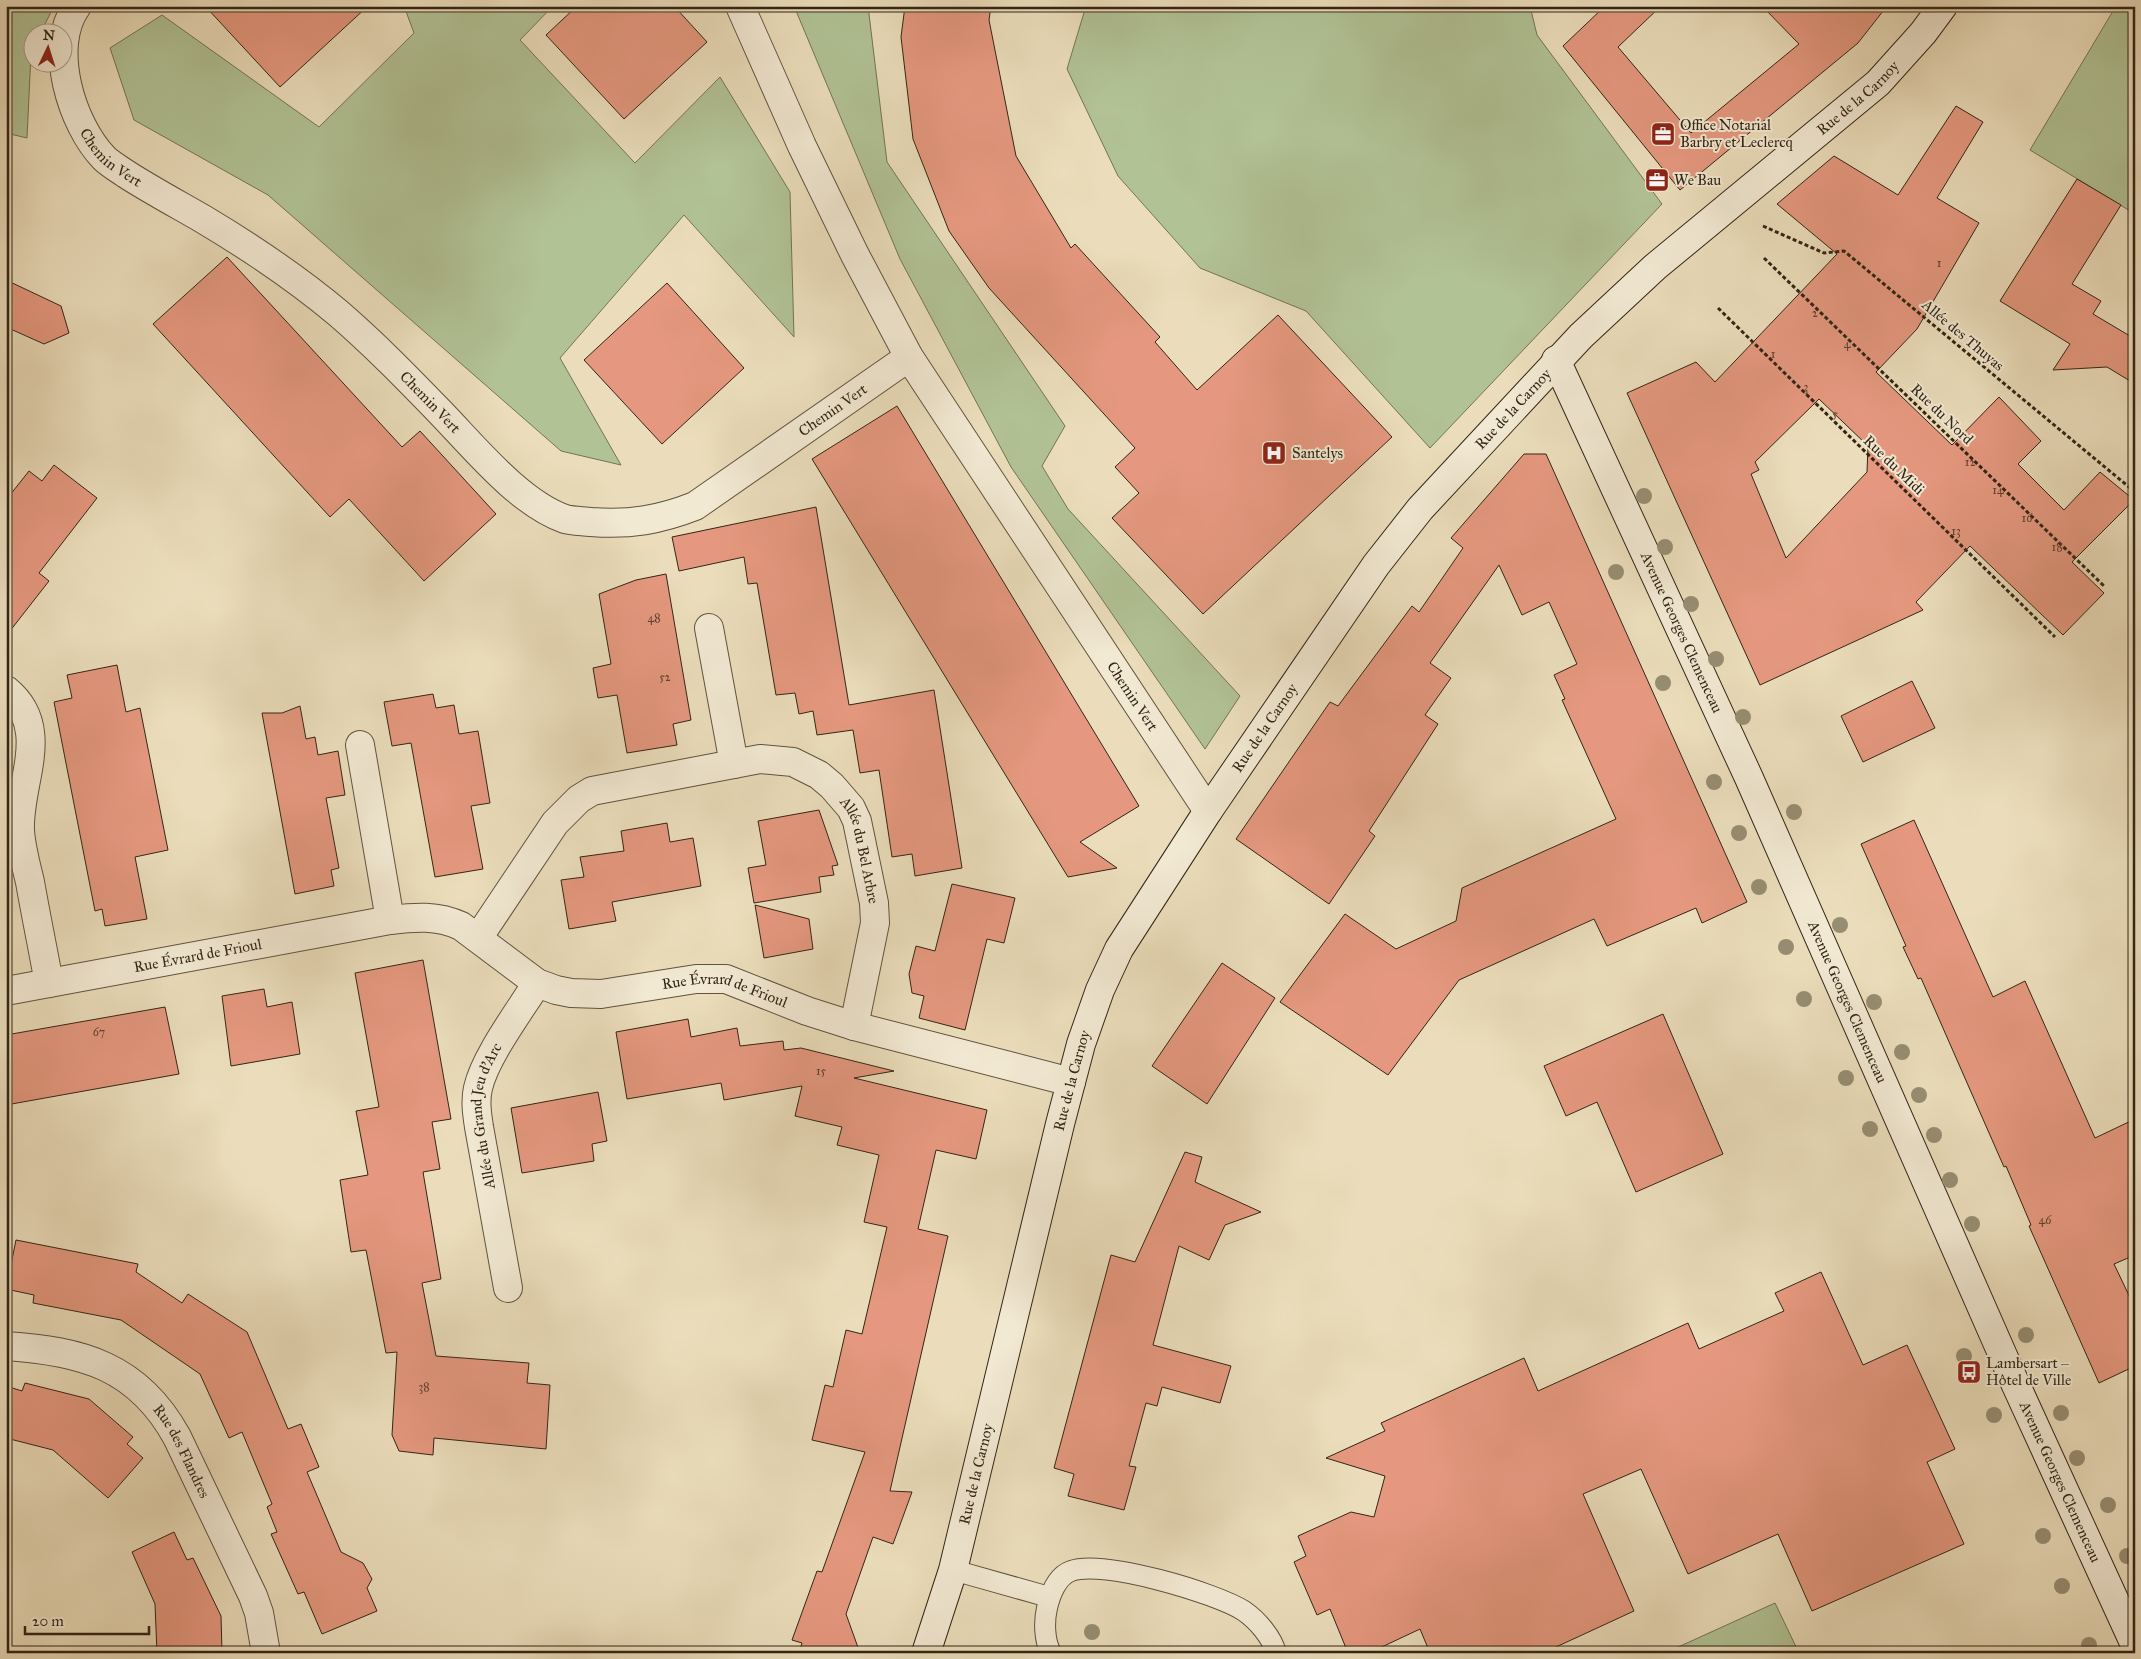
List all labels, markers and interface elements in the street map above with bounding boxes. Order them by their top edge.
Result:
north arrow [22,22,72,72]
text: N [42,27,56,44]
street label: Rue de la Carnoy [1813,56,1903,139]
place label: Office Notarial Barbry et Leclercq [1680,116,1794,152]
office icon: Office Notarial Barbry et Leclercq [1650,121,1676,147]
street label: Chemin Vert [76,125,146,191]
office icon: We Bau [1644,167,1670,193]
place label: We Bau [1674,171,1721,189]
house number: 1 [1937,256,1942,270]
street label: Allée des Thuyas [1918,295,2008,375]
house number: 2 [1812,306,1818,320]
house number: 4 [1844,337,1851,351]
house number: 1 [1771,347,1776,361]
street label: Rue de la Carnoy [1471,364,1556,453]
street label: Chemin Vert [396,367,465,437]
street label: Chemin Vert [795,380,871,440]
house number: 3 [1804,380,1809,394]
street label: Rue du Nord [1907,380,1977,449]
house number: 5 [1832,407,1838,421]
street label: Rue du Midi [1860,431,1928,499]
hospital icon: Santelys [1261,440,1287,466]
place label: Santelys [1292,444,1343,462]
house number: 12 [1965,455,1975,469]
house number: 14 [1992,483,2004,497]
house number: 16 [2022,511,2033,525]
house number: 13 [1951,524,1961,538]
house number: 18 [2051,540,2063,554]
street label: Avenue Georges Clemenceau [1636,548,1727,716]
house number: 48 [647,611,661,625]
street label: Chemin Vert [1103,658,1162,735]
house number: 52 [659,670,671,684]
street label: Rue de la Carnoy [1228,679,1302,776]
street label: Allée du Bel Arbre [835,792,883,905]
street label: Avenue Georges Clemenceau [1804,917,1891,1086]
street label: Rue Évrard de Frioul [132,935,264,976]
street label: Rue Évrard de Frioul [661,968,791,1012]
house number: 67 [93,1025,105,1039]
street label: Rue de la Carnoy [1050,1027,1094,1133]
street label: Allée du Grand Jeu d'Arc [467,1040,506,1191]
house number: 15 [816,1064,827,1078]
house number: 46 [2039,1213,2052,1227]
place label: Lambersart – Hôtel de Ville [1986,1354,2071,1389]
bus stop icon: Lambersart – Hôtel de Ville [1956,1359,1982,1385]
house number: 38 [418,1380,430,1394]
street label: Avenue Georges Clemenceau [2015,1398,2105,1565]
street label: Rue des Flandres [149,1401,214,1501]
street label: Rue de la Carnoy [955,1421,997,1526]
scale bar [25,1604,149,1636]
text: 20 m [32,1612,64,1630]

